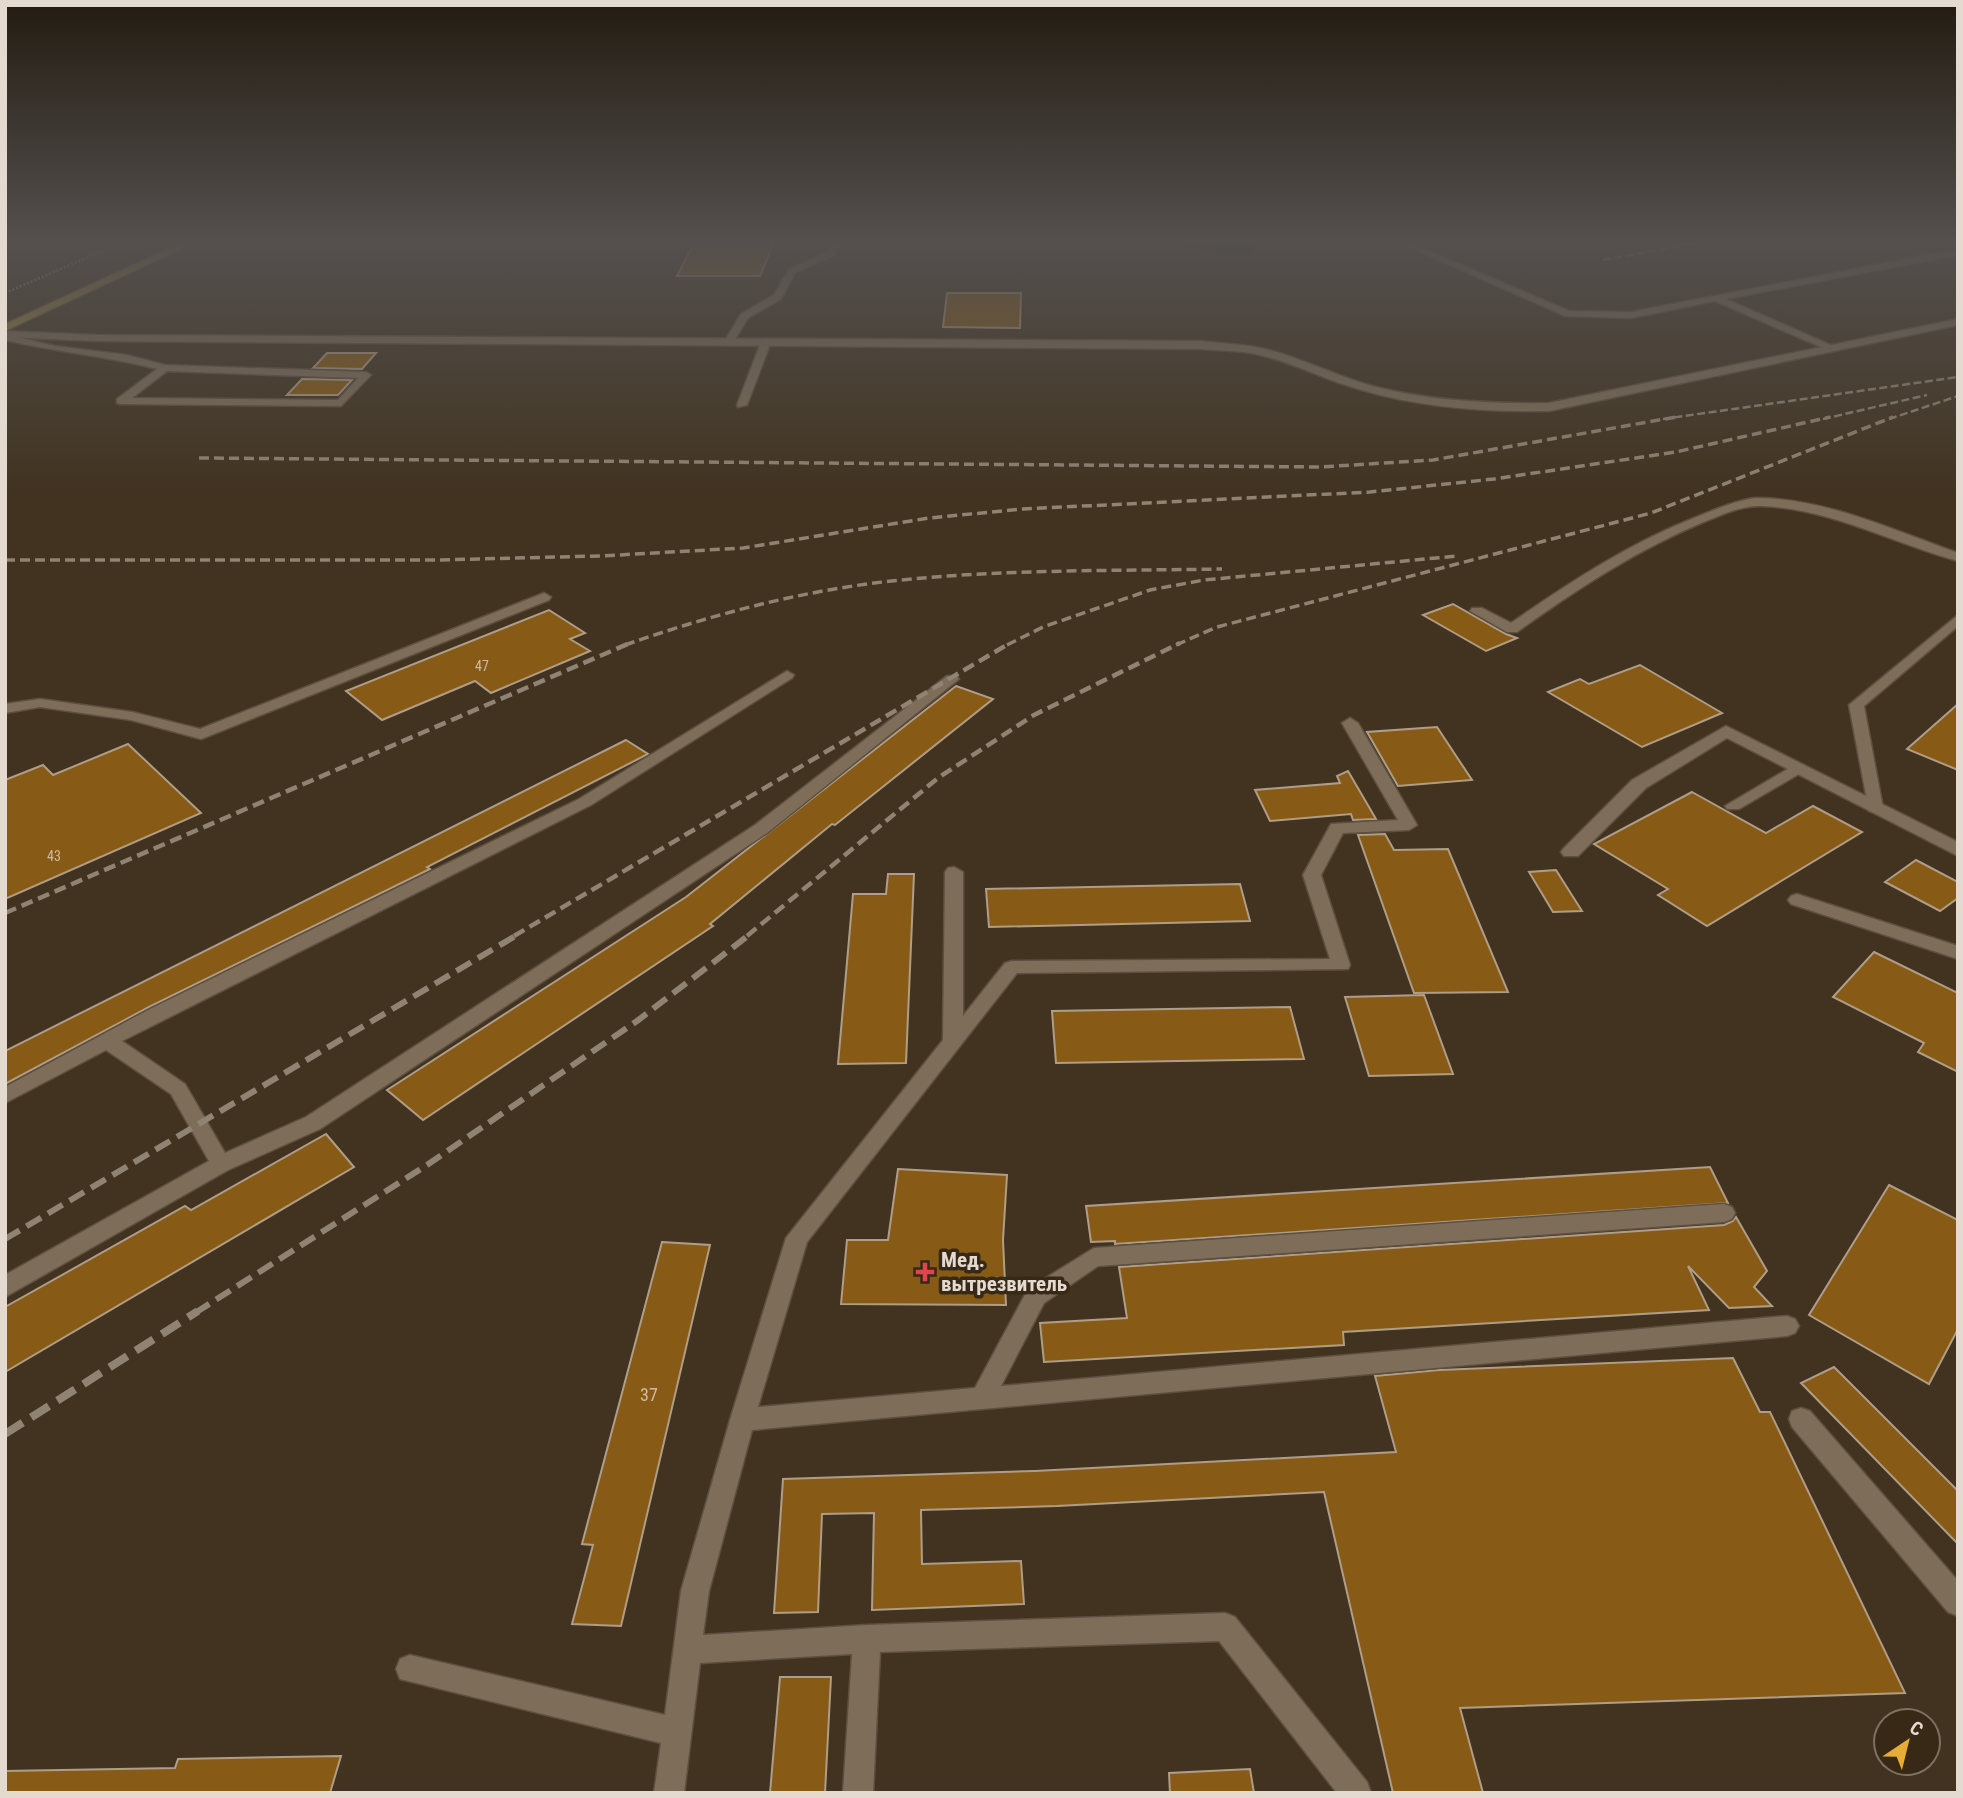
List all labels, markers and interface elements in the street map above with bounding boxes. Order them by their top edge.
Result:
house number: 47 [475,658,489,674]
house number: 43 [47,848,61,864]
place label: Мед. вытрезвитель [941,1248,1067,1296]
marker: Мед. вытрезвитель [915,1262,935,1282]
house number: 37 [640,1384,658,1405]
north arrow [1872,1707,1942,1777]
text: С [1905,1716,1928,1741]

